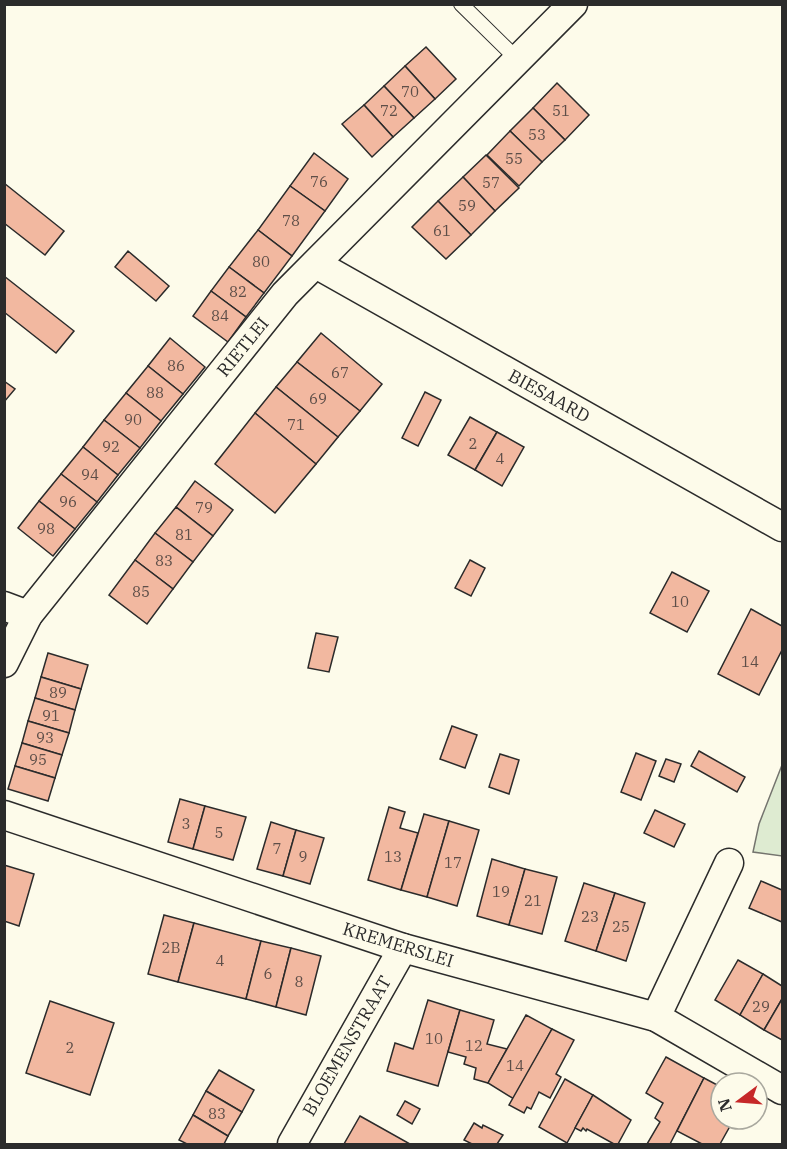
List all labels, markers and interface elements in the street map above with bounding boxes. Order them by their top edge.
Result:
house number: 70 [401,82,419,101]
house number: 72 [380,101,398,120]
house number: 51 [552,101,570,120]
house number: 53 [528,125,546,144]
house number: 55 [505,149,523,168]
house number: 76 [310,172,328,191]
house number: 57 [482,173,500,192]
house number: 59 [458,196,476,215]
house number: 78 [282,211,300,230]
house number: 61 [433,221,451,240]
house number: 80 [252,252,270,271]
house number: 82 [229,282,247,301]
house number: 84 [211,306,229,325]
street label: RIETLEI [212,312,274,381]
house number: 86 [167,356,185,375]
house number: 67 [331,363,349,382]
street label: BIESAARD [504,364,594,427]
house number: 88 [146,383,164,402]
house number: 69 [309,389,327,408]
house number: 90 [124,410,142,429]
house number: 71 [287,415,305,434]
house number: 2 [468,434,478,453]
house number: 92 [102,437,120,456]
house number: 4 [495,449,505,468]
house number: 94 [81,465,99,484]
house number: 96 [59,492,77,511]
house number: 79 [195,498,213,517]
house number: 98 [37,519,55,538]
house number: 81 [175,525,193,544]
house number: 83 [155,551,173,570]
house number: 85 [132,582,150,601]
house number: 10 [671,592,689,611]
house number: 14 [741,652,759,671]
house number: 89 [49,683,67,702]
house number: 91 [42,706,60,725]
house number: 93 [36,728,54,747]
house number: 95 [29,750,47,769]
house number: 3 [181,814,191,833]
house number: 5 [214,823,224,842]
house number: 7 [272,839,282,858]
house number: 9 [298,847,308,866]
house number: 13 [384,847,402,866]
house number: 17 [444,853,462,872]
house number: 19 [492,882,510,901]
house number: 21 [524,891,542,910]
house number: 23 [581,907,599,926]
street label: KREMERSLEI [340,917,456,972]
house number: 25 [612,917,630,936]
house number: 2B [161,938,181,957]
house number: 4 [215,951,225,970]
house number: 6 [263,964,273,983]
street label: BLOEMENSTRAAT [297,971,396,1120]
house number: 8 [294,972,304,991]
house number: 29 [752,997,770,1016]
house number: 10 [425,1029,443,1048]
house number: 12 [465,1036,483,1055]
house number: 2 [65,1038,75,1057]
house number: 14 [506,1056,524,1075]
north arrow [709,1071,769,1131]
text: N [713,1096,736,1114]
house number: 83 [208,1104,226,1123]

